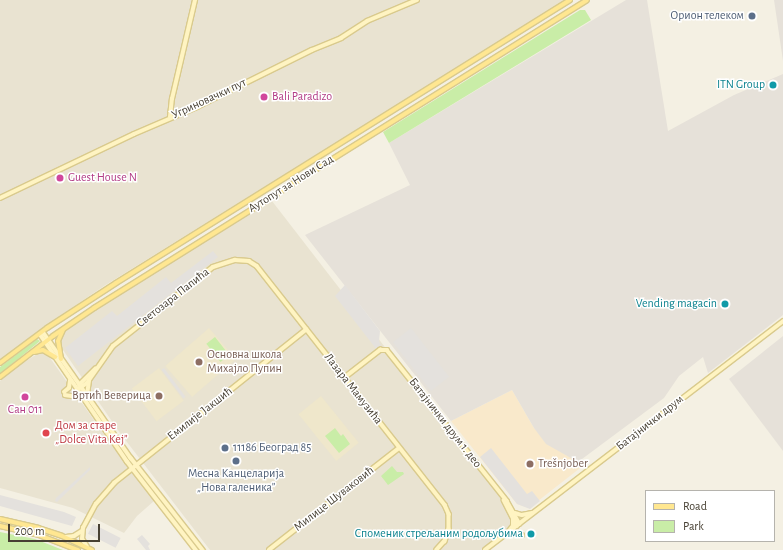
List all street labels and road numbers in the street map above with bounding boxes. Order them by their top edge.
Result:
street label: Угриновачки пут [169,75,249,123]
street label: Аутопут за Нови Сад [246,152,336,216]
street label: Светозара Папића [134,265,212,331]
street label: Лазара Мамузића [321,351,385,427]
street label: Батајнички друм 1. део [405,375,485,471]
street label: Емилије Јакшић [165,384,235,444]
street label: Батајнички друм [613,392,687,454]
street label: Милице Шуваковић [291,463,377,535]

